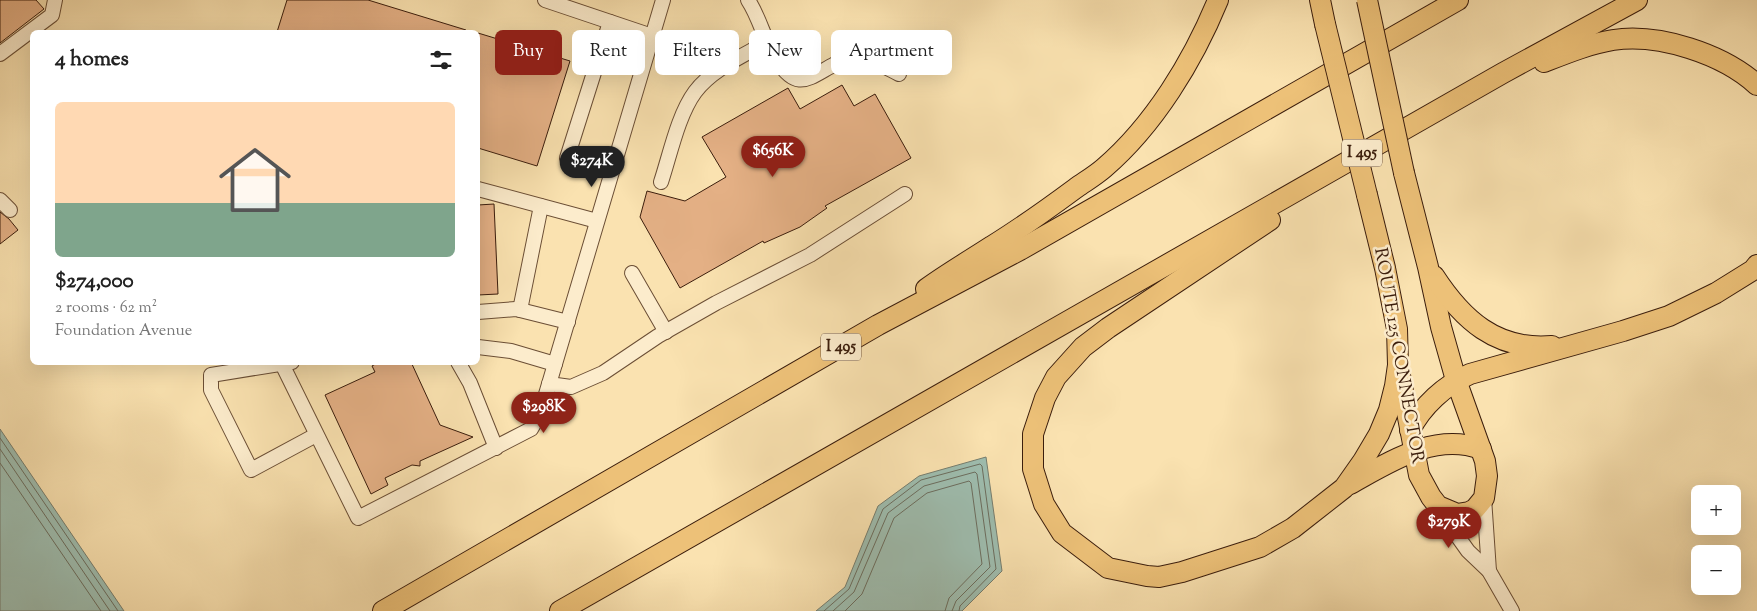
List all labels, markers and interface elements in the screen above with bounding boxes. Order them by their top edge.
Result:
chip: Buy [495,30,562,75]
chip: Rent [572,30,645,75]
chip: Filters [655,30,739,75]
chip: New [749,30,821,75]
chip: Apartment [831,30,952,75]
text: 4 homes [55,45,129,75]
icon: filters [427,46,455,74]
icon: home [210,135,300,225]
pin: $656K [738,136,808,178]
text: $656K [752,140,794,163]
road number: I 495 [1342,140,1382,167]
pin: $274K [557,146,627,188]
text: $274K [571,150,613,173]
street label: ROUTE 125 CONNECTOR [1366,246,1430,466]
text: $274,000 [55,267,134,297]
text: 2 rooms · 62 m² [55,297,157,320]
text: Foundation Avenue [55,320,192,343]
road number: I 495 [821,334,861,361]
pin: $298K [509,392,579,434]
text: $298K [522,396,566,419]
map controls [1691,485,1741,595]
button: + [1691,485,1741,535]
pin: $279K [1414,506,1484,549]
text: $279K [1427,511,1471,534]
button: − [1691,545,1741,595]

